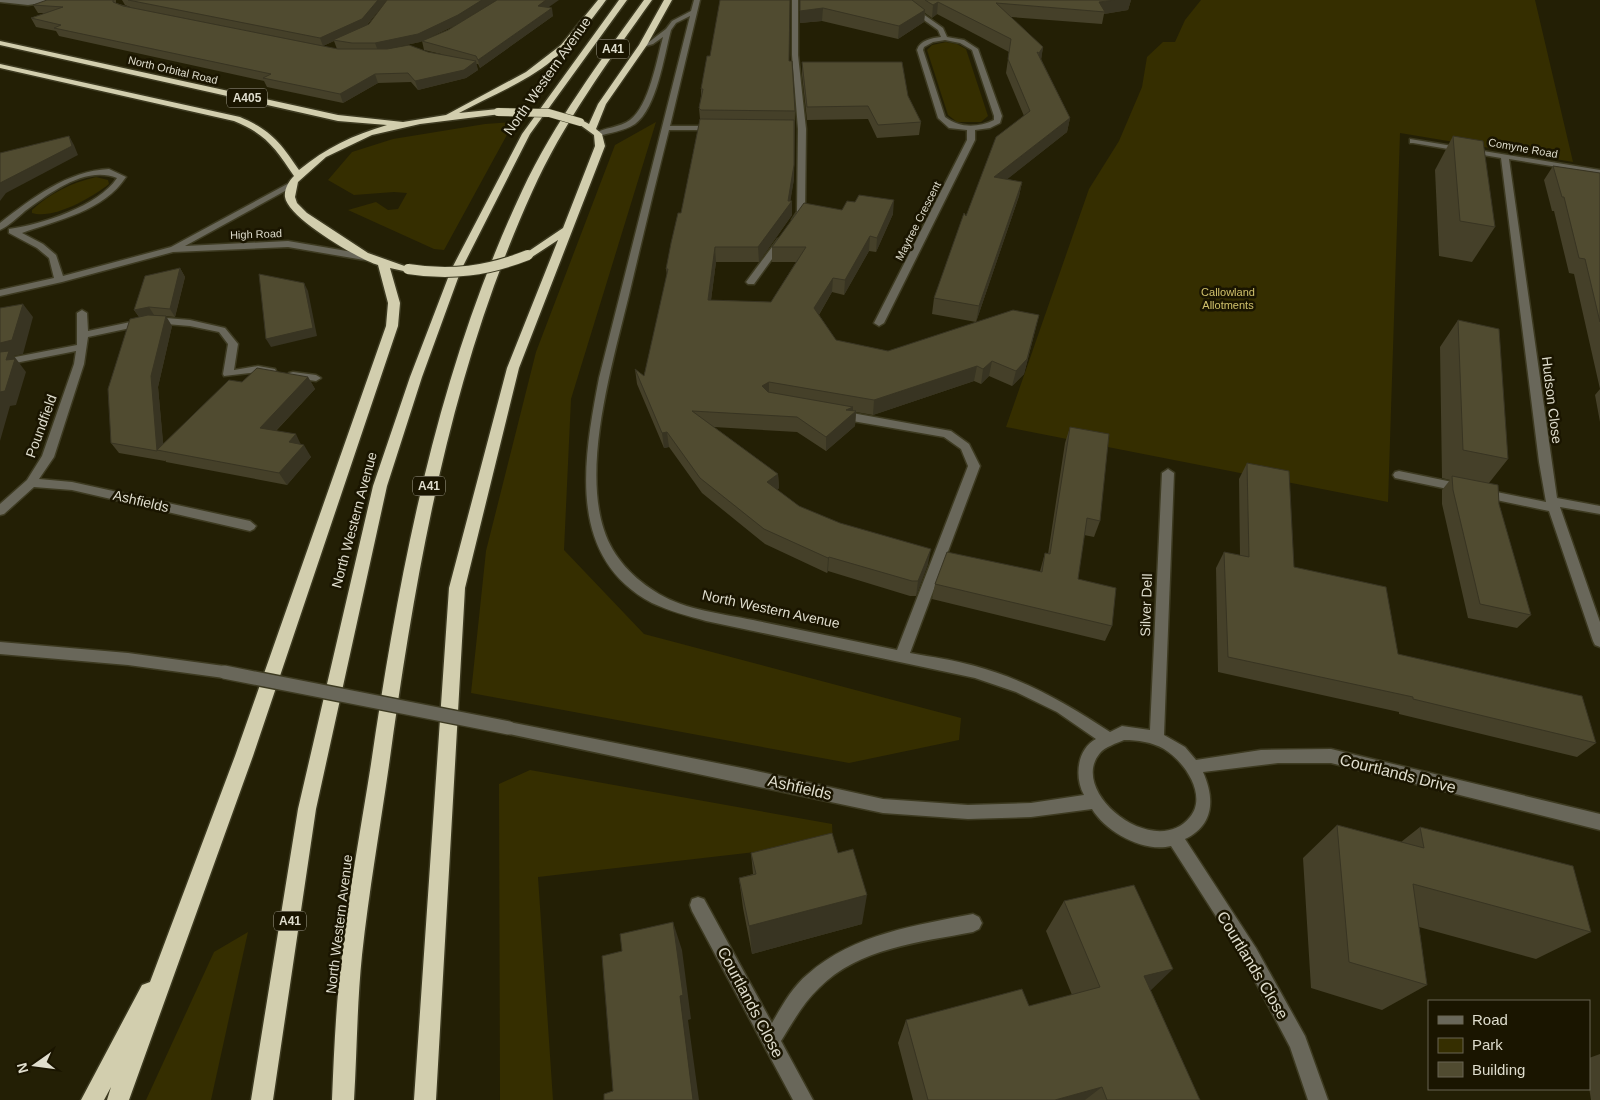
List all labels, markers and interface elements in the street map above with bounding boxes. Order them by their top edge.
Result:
street label: North Western Avenue [500,14,594,138]
road number: A41 [597,40,629,59]
street label: North Orbital Road [127,54,219,86]
road number: A405 [227,89,267,108]
street label: Comyne Road [1487,136,1559,160]
street label: Maytree Crescent [893,180,943,262]
street label: High Road [230,227,282,241]
park label: Callowland Allotments [1201,286,1255,311]
street label: Hudson Close [1539,355,1565,445]
street label: Poundfield [22,392,60,460]
street label: North Western Avenue [328,450,380,590]
road number: A41 [413,476,445,496]
street label: Ashfields [112,487,170,515]
street label: Silver Dell [1137,573,1155,637]
street label: North Western Avenue [701,587,842,631]
street label: Courtlands Drive [1338,751,1458,796]
street label: Ashfields [766,772,833,803]
street label: North Western Avenue [323,853,356,995]
street label: Courtlands Close [1214,908,1292,1022]
road number: A41 [274,911,306,930]
street label: Courtlands Close [714,944,787,1060]
legend [1428,1000,1590,1090]
text: Road [1472,1011,1508,1028]
text: Park [1472,1036,1503,1053]
north arrow [10,1040,60,1090]
text: N [13,1061,31,1075]
text: Building [1472,1061,1525,1078]

